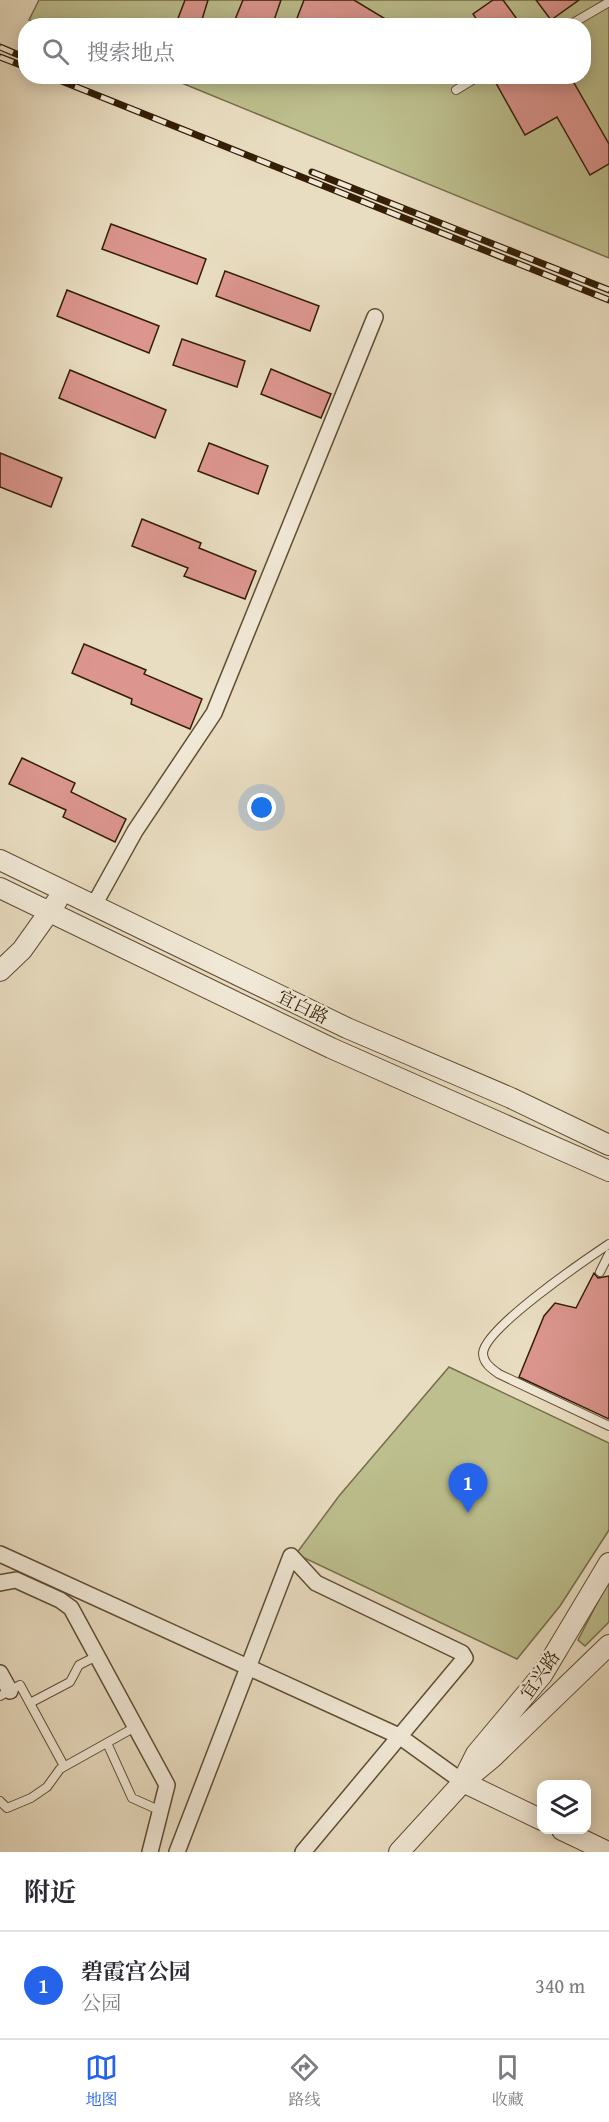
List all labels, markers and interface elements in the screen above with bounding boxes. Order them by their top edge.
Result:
search box [18,18,591,84]
icon: search [39,35,72,68]
text: 搜索地点 [87,36,175,68]
your location [247,793,276,822]
street label: 宜白路 [273,983,333,1031]
pin: 1 [448,1464,488,1513]
street label: 宜兴路 [513,1645,566,1705]
map controls [537,1780,591,1834]
button: layers [537,1780,591,1834]
text: 附近 [24,1872,76,1911]
text: 碧霞宫公园 [81,1955,191,1987]
text: 1 [38,1971,49,2000]
text: 340 m [535,1971,585,2000]
text: 公园 [81,1988,121,2017]
tab: 地图 [85,2051,118,2111]
tab: 路线 [288,2051,321,2111]
tab: 收藏 [491,2051,524,2111]

